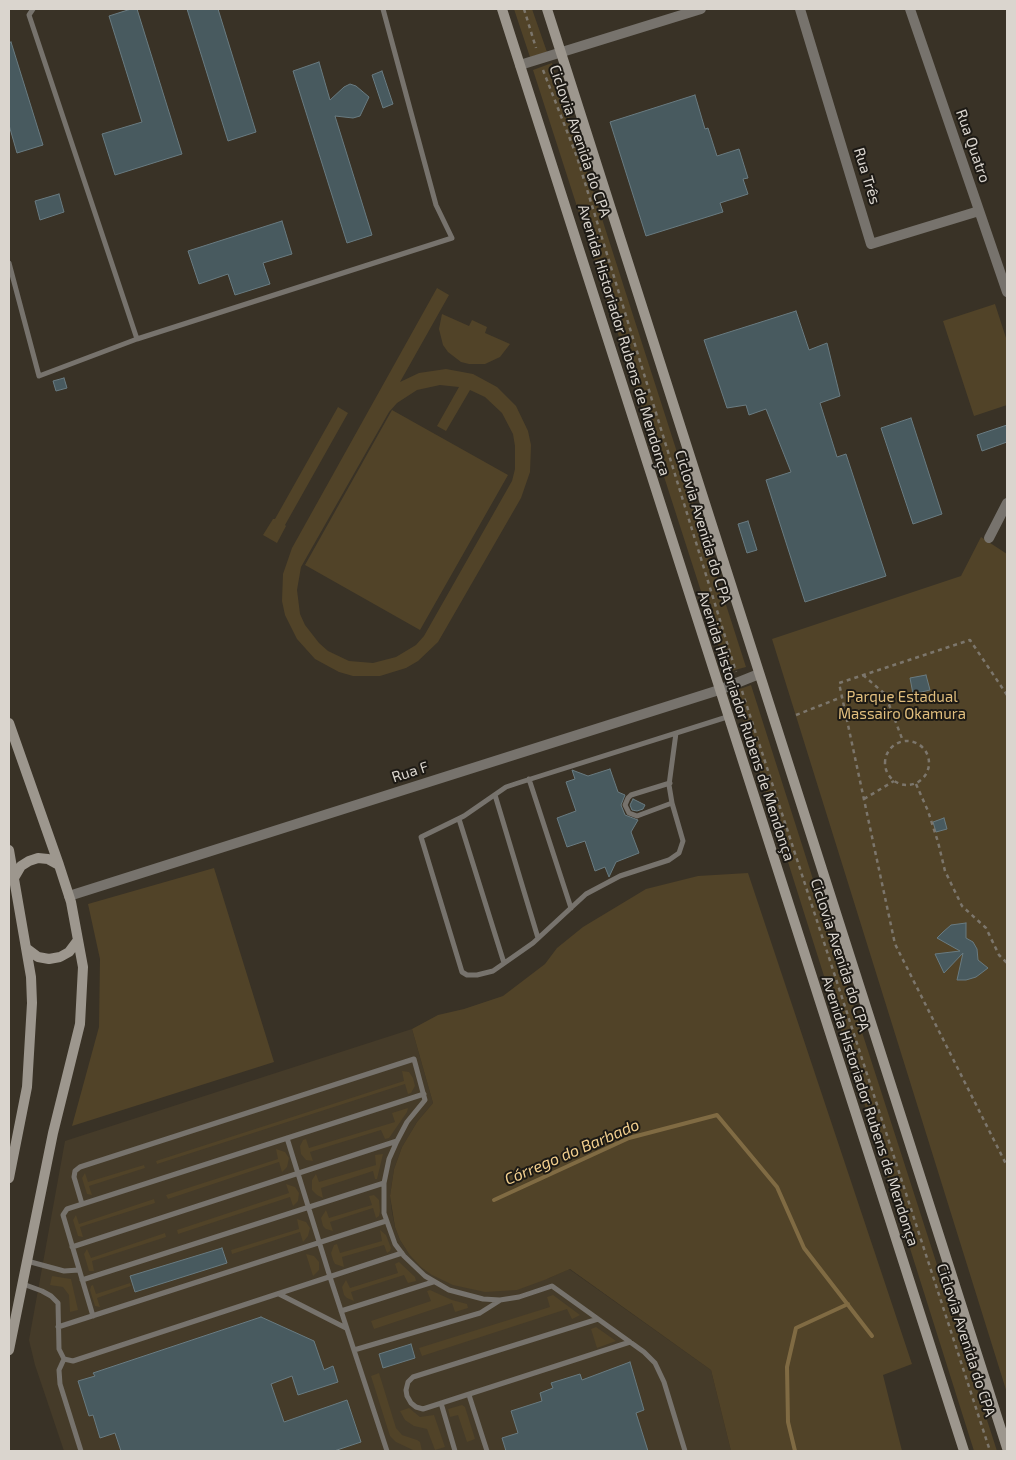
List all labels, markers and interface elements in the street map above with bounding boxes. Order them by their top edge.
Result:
street label: Ciclovia Avenida do CPA [545,62,615,220]
street label: Rua Quatro [952,107,994,185]
street label: Rua Três [850,146,884,206]
street label: Avenida Historiador Rubens de Mendonça [574,202,674,478]
street label: Ciclovia Avenida do CPA [671,448,735,606]
street label: Avenida Historiador Rubens de Mendonça [694,589,798,863]
park label: Parque Estadual Massairo Okamura [838,688,966,723]
street label: Rua F [389,758,431,786]
street label: Ciclovia Avenida do CPA [807,876,873,1034]
street label: Avenida Historiador Rubens de Mendonça [818,974,922,1248]
water label: Córrego do Barbado [502,1115,642,1189]
street label: Ciclovia Avenida do CPA [933,1261,999,1419]

